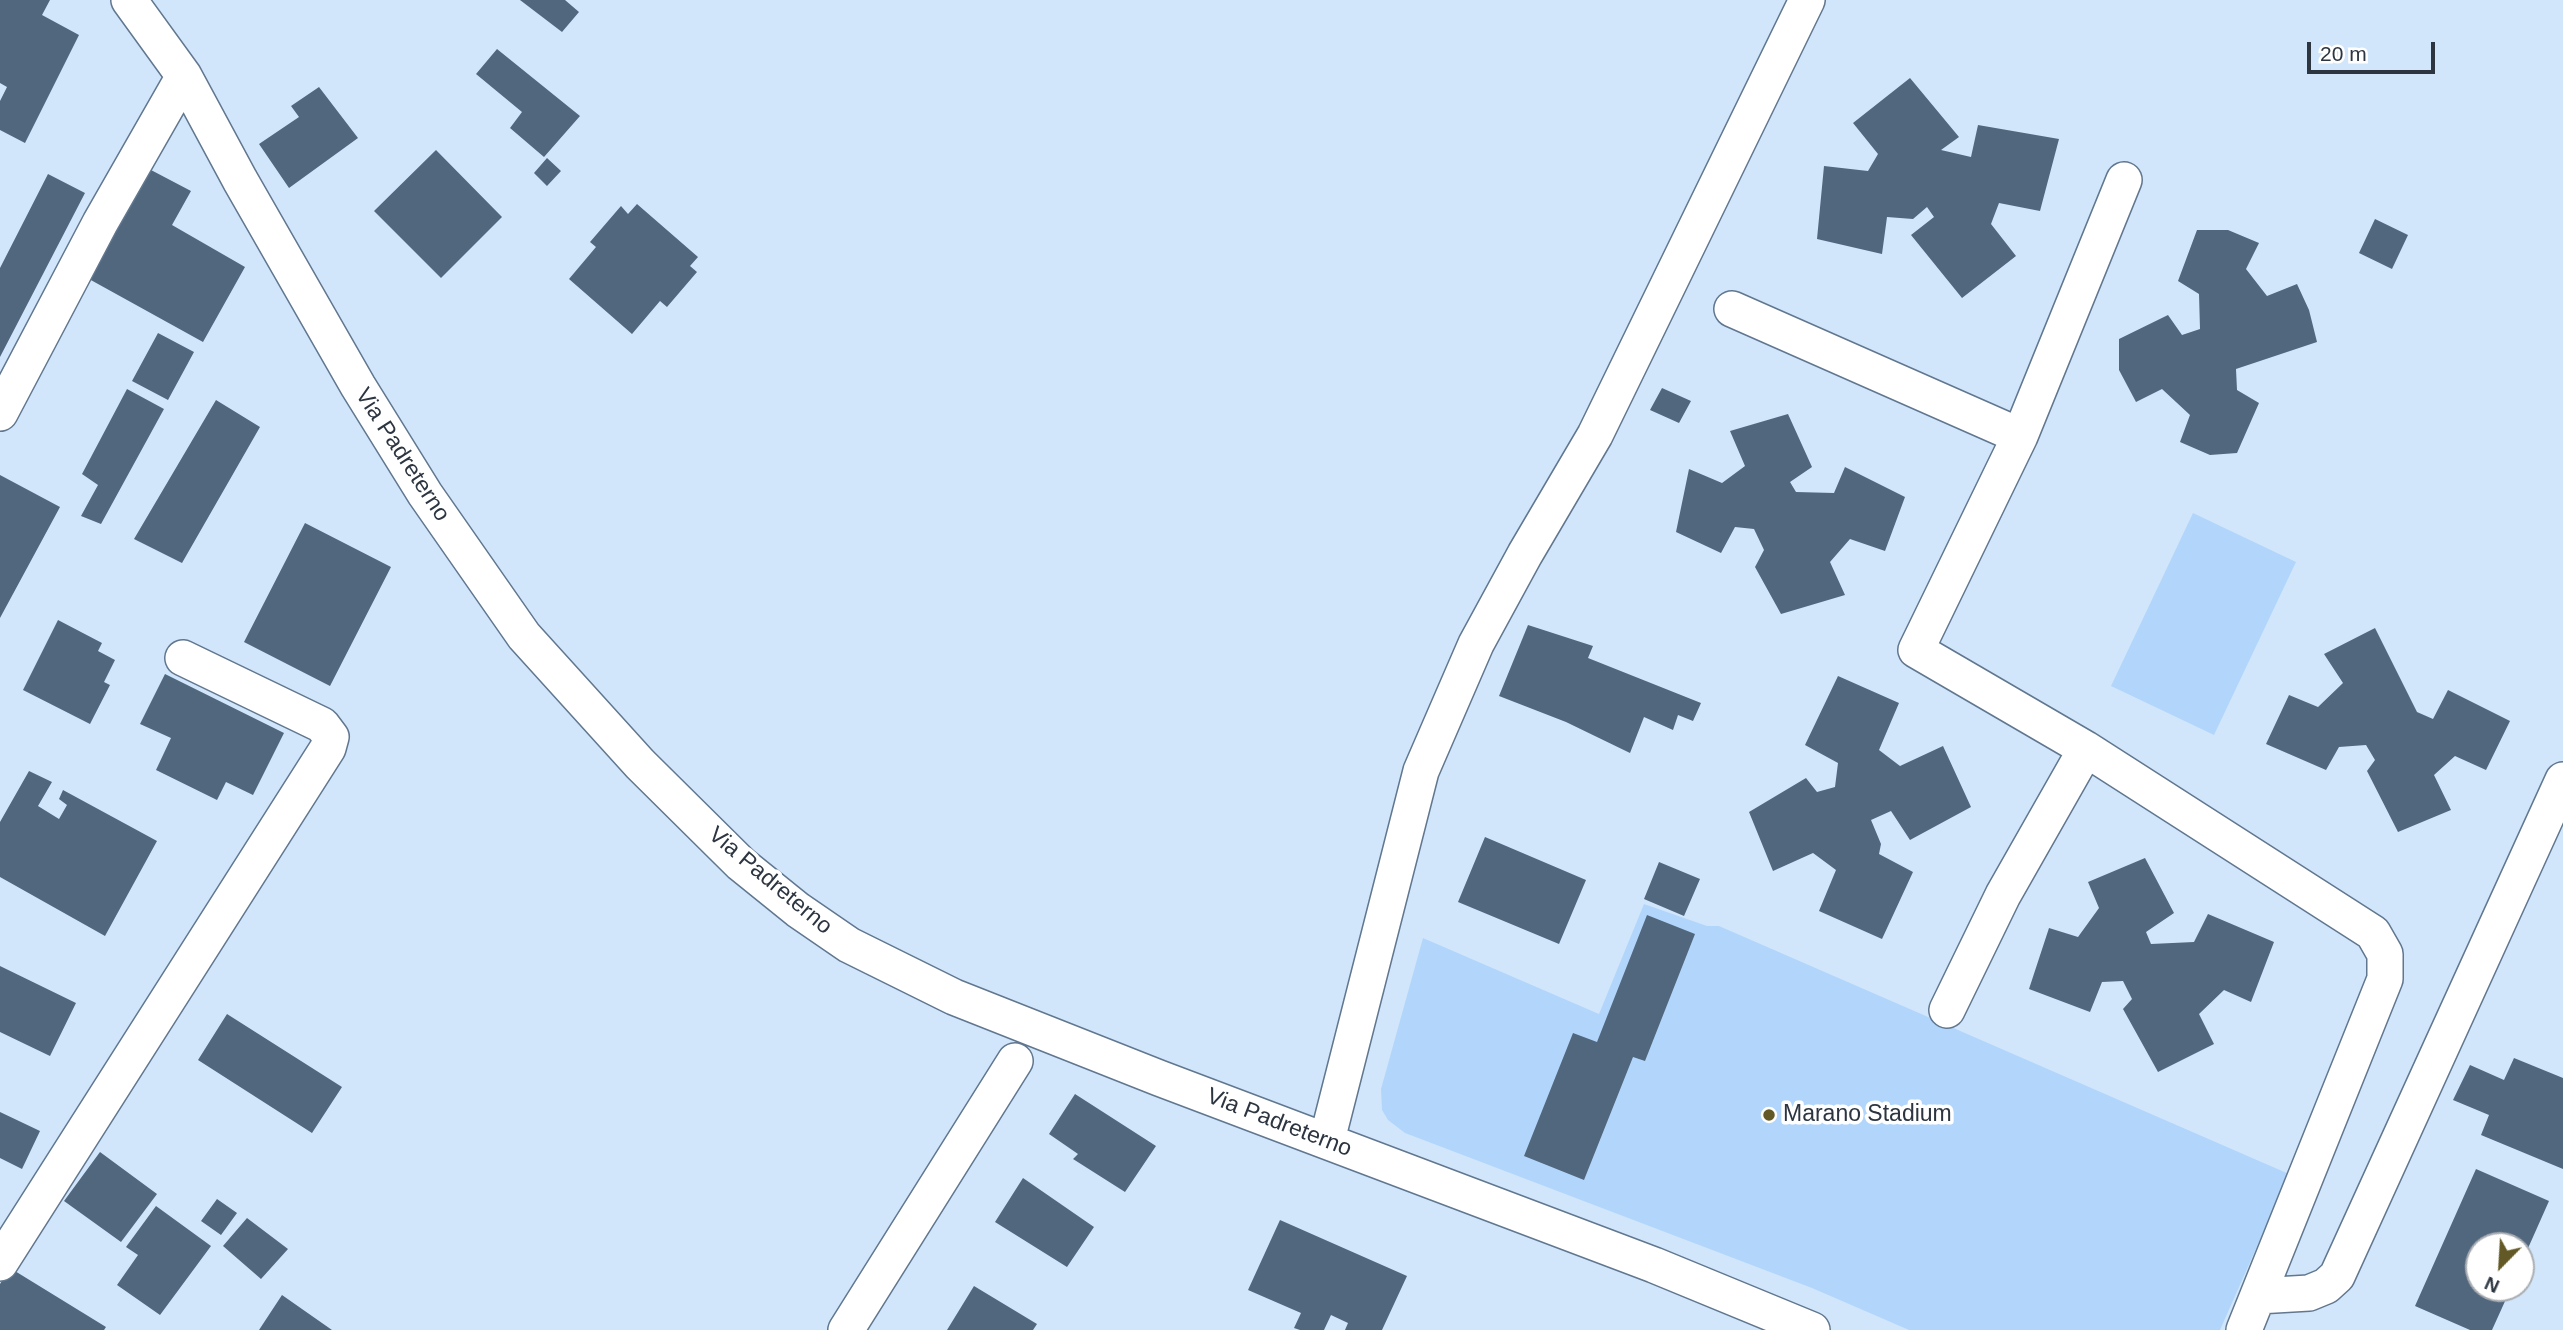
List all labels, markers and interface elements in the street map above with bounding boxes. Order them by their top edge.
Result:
scale bar [2311,28,2439,72]
text: 20 m [2320,42,2367,65]
street label: Via Padreterno [349,383,455,527]
street label: Via Padreterno [703,821,837,941]
street label: Via Padreterno [1203,1083,1355,1163]
place label: Marano Stadium [1783,1101,1952,1129]
marker: Marano Stadium [1761,1107,1777,1123]
north arrow [2465,1232,2535,1302]
text: N [2482,1272,2503,1297]

